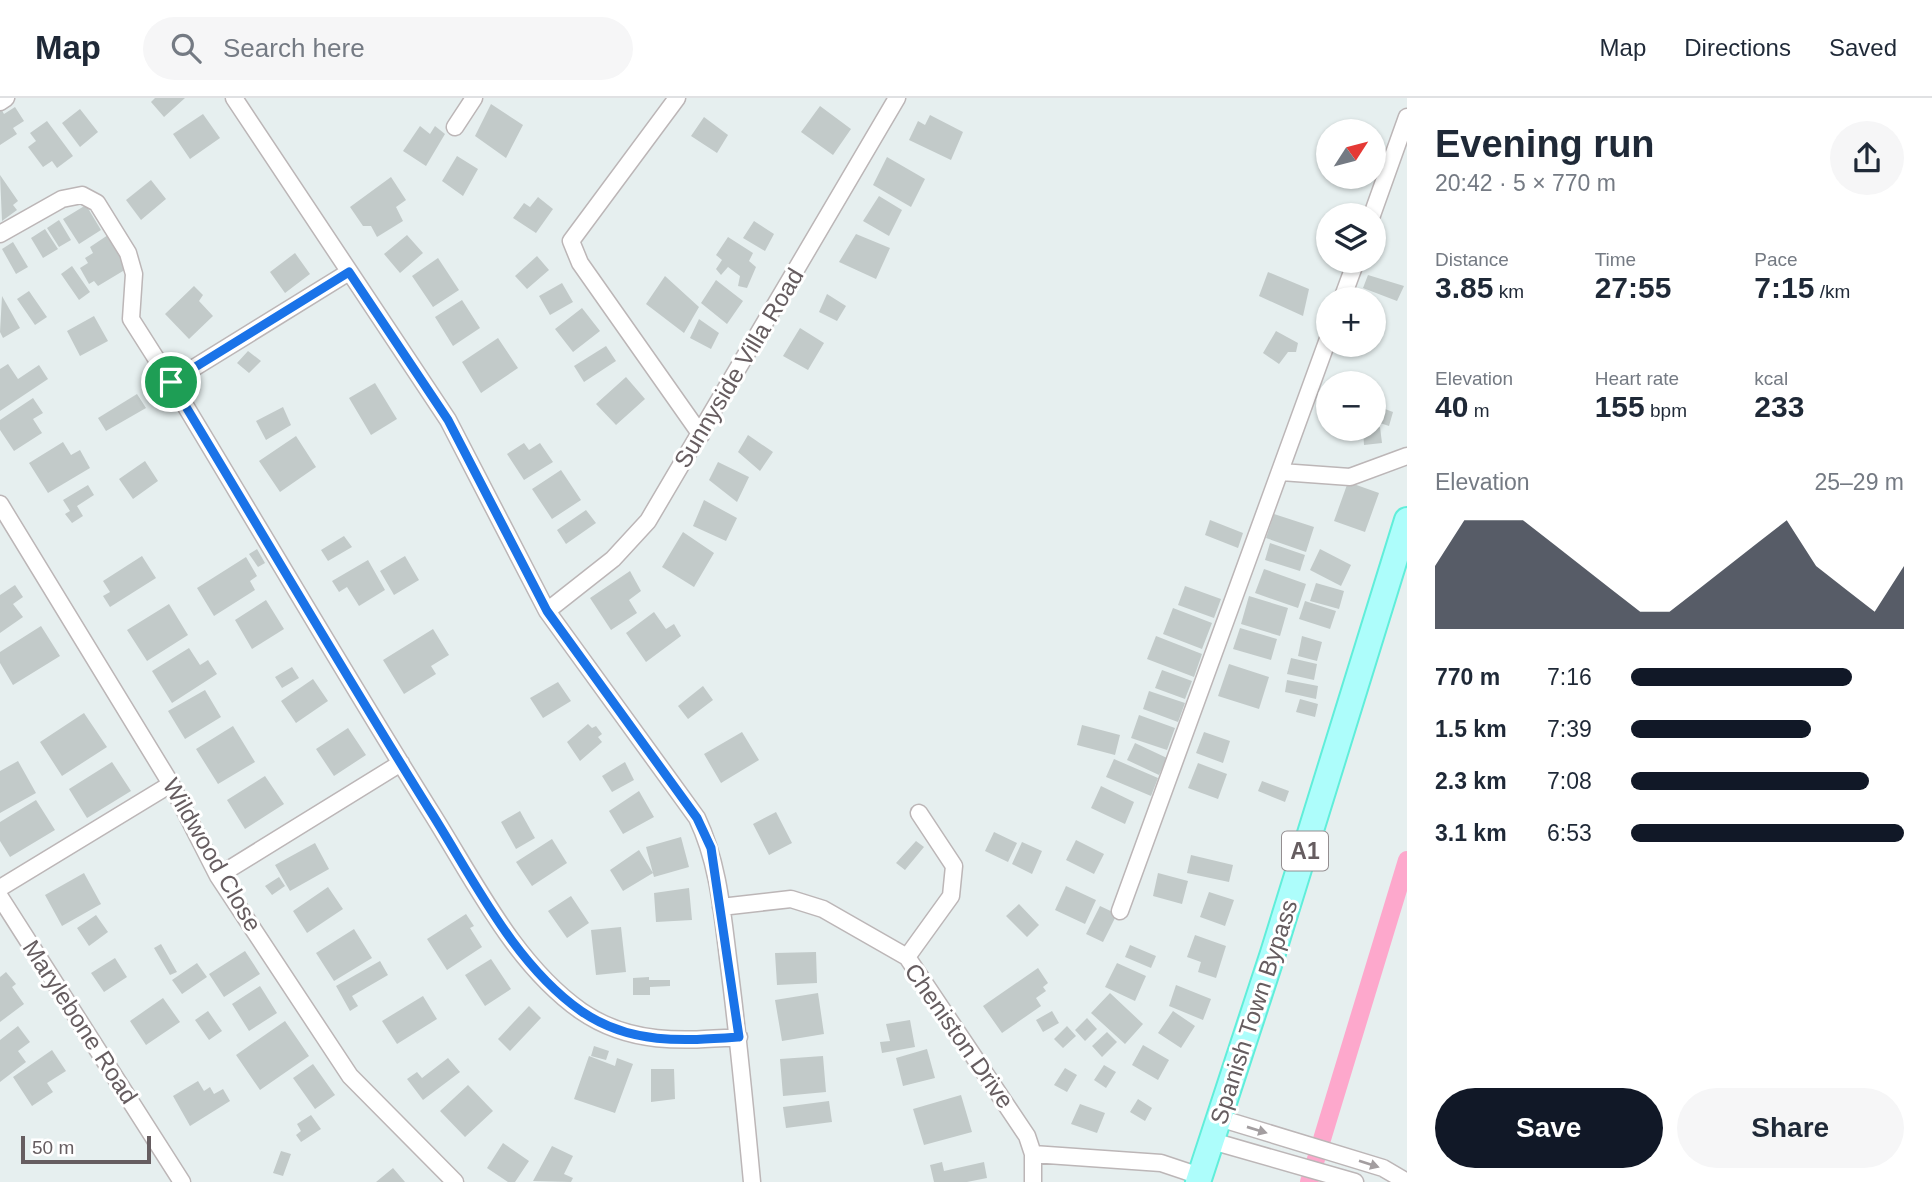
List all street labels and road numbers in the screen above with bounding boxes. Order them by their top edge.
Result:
street label: Sunnyside Villa Road [668,263,809,472]
street label: Wildwood Close [158,773,267,936]
road number: A1 [1282,832,1328,870]
street label: Spanish Town Bypass [1204,896,1303,1127]
street label: Marylebone Road [18,935,143,1109]
street label: Cheniston Drive [899,958,1019,1113]

